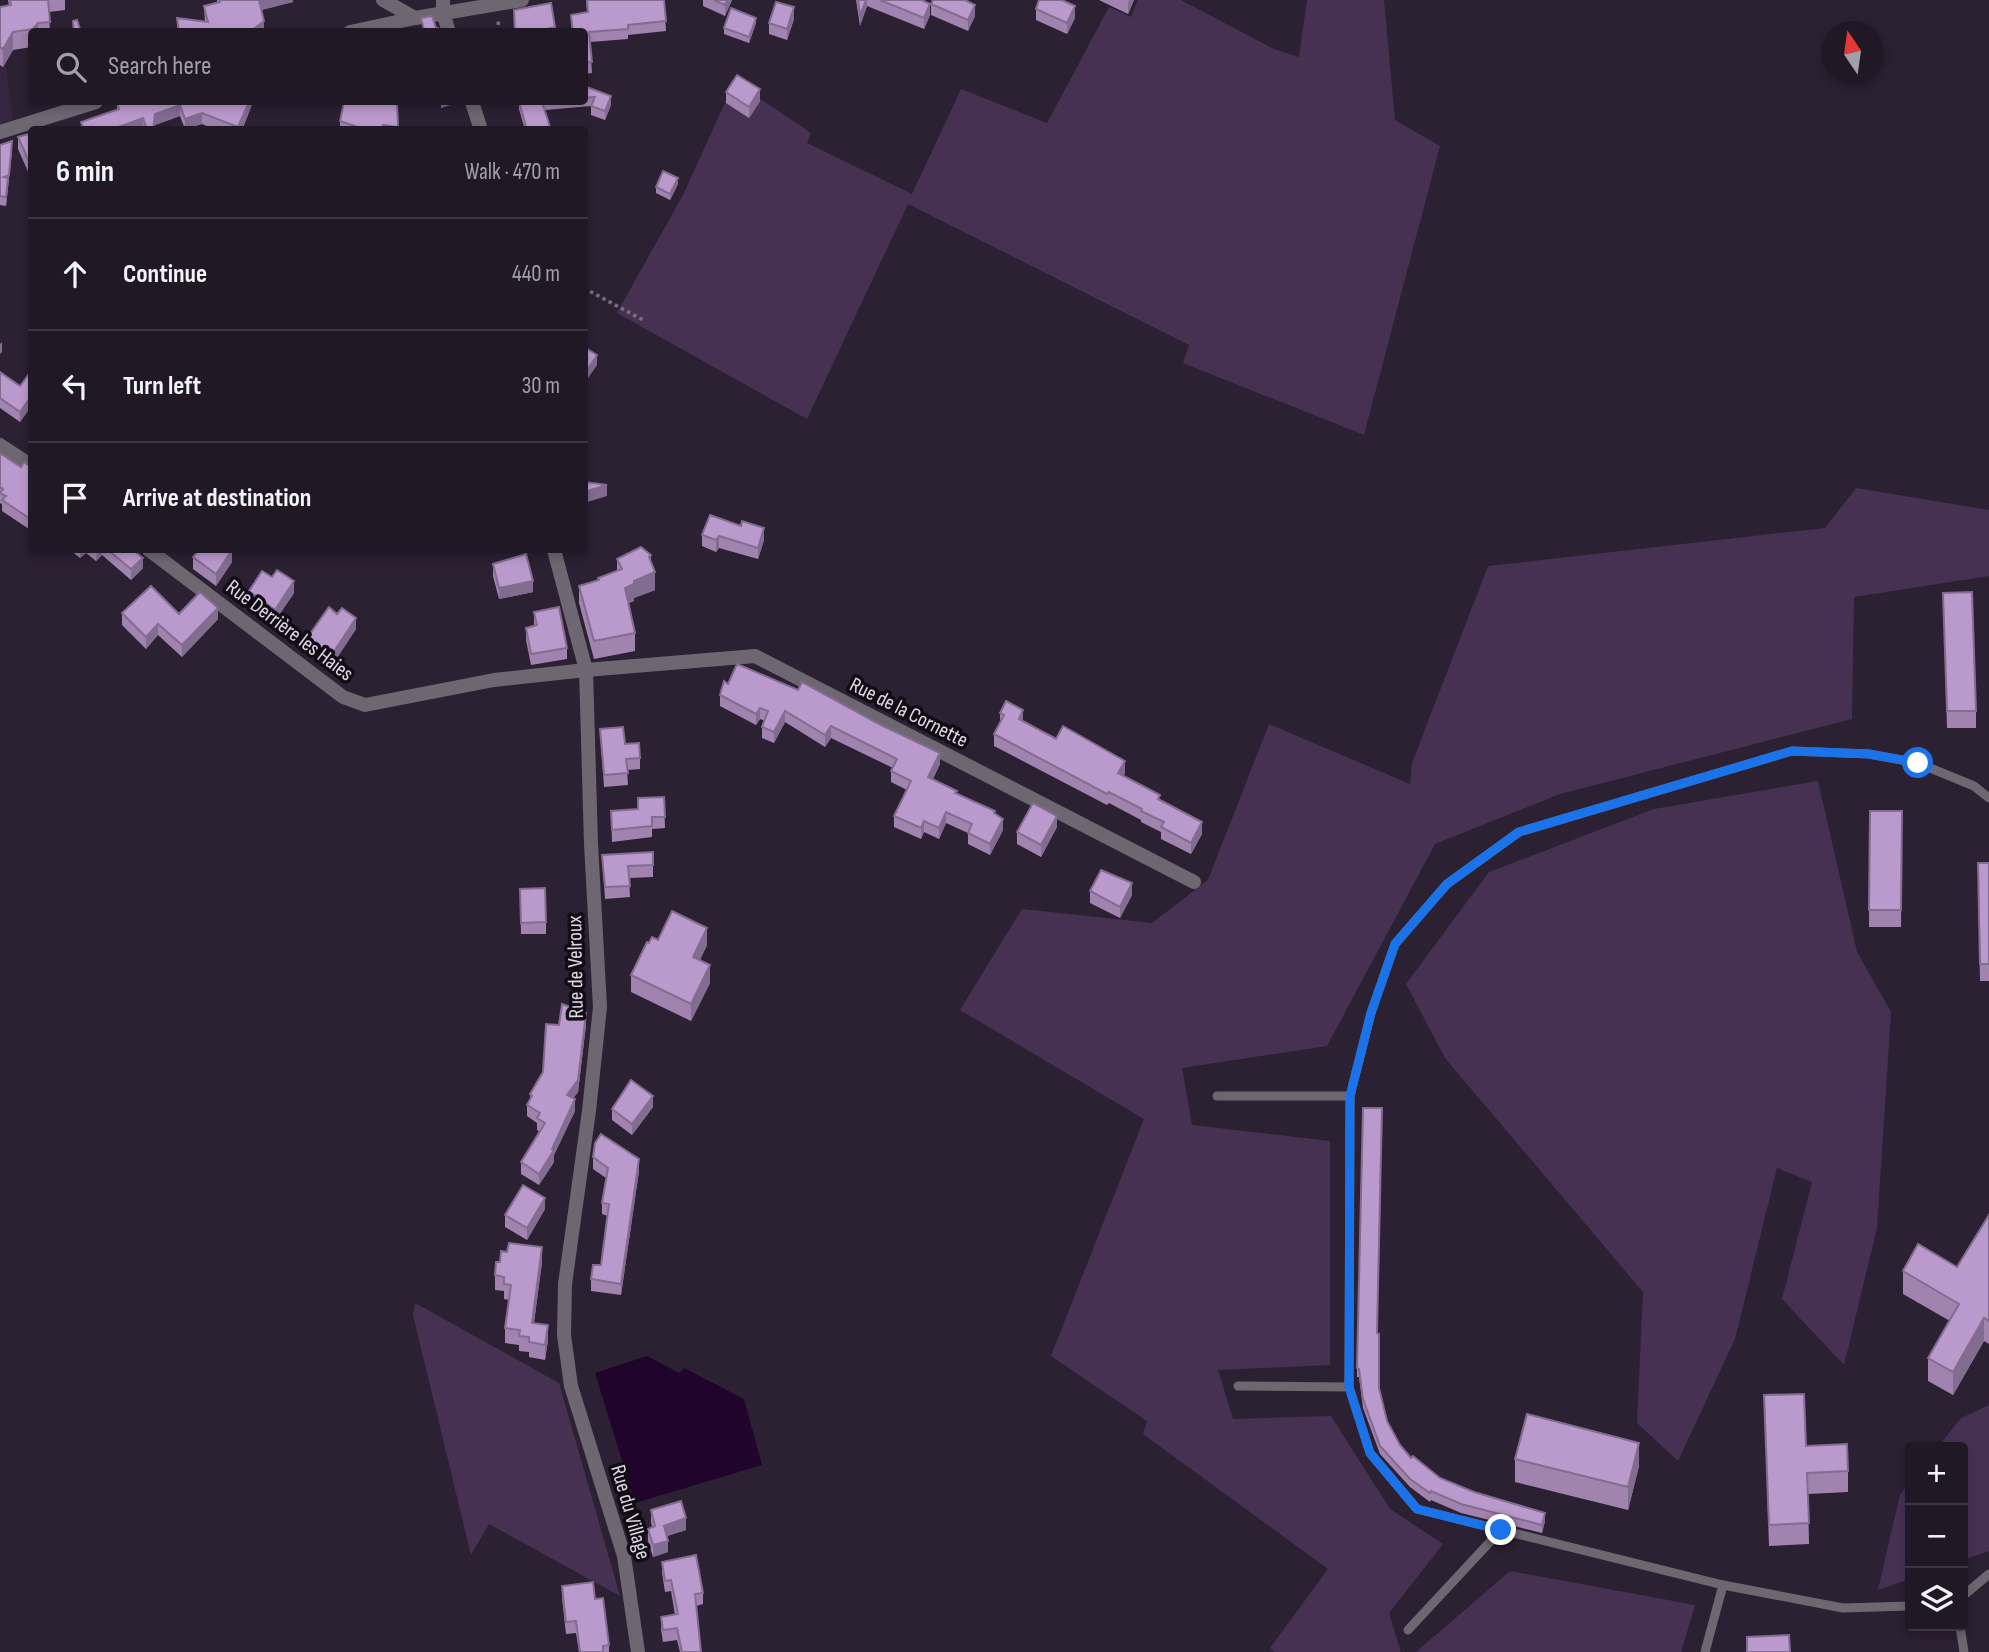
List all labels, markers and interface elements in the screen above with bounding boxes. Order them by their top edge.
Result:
north arrow [1821,21,1884,84]
search box [28,28,588,105]
icon: search [52,48,90,86]
text: Search here [108,51,211,82]
text: 6 min [56,154,114,190]
text: Walk · 470 m [465,158,560,186]
icon: ahead [56,255,94,293]
text: Continue [123,259,207,290]
text: 440 m [512,260,560,288]
icon: left [56,367,94,405]
text: Turn left [123,371,201,402]
text: 30 m [522,372,560,400]
icon: arrive [56,479,94,517]
text: Arrive at destination [123,483,311,514]
street label: Rue Derrière les Haies [221,574,358,686]
street label: Rue de la Cornette [845,672,972,753]
route start [1902,747,1933,778]
street label: Rue de Velroux [562,915,589,1019]
map controls [1905,1442,1968,1631]
button: + [1905,1442,1968,1505]
street label: Rue du Village [605,1462,656,1562]
button: − [1905,1505,1968,1568]
route end [1485,1514,1516,1545]
button: layers [1905,1568,1968,1631]

